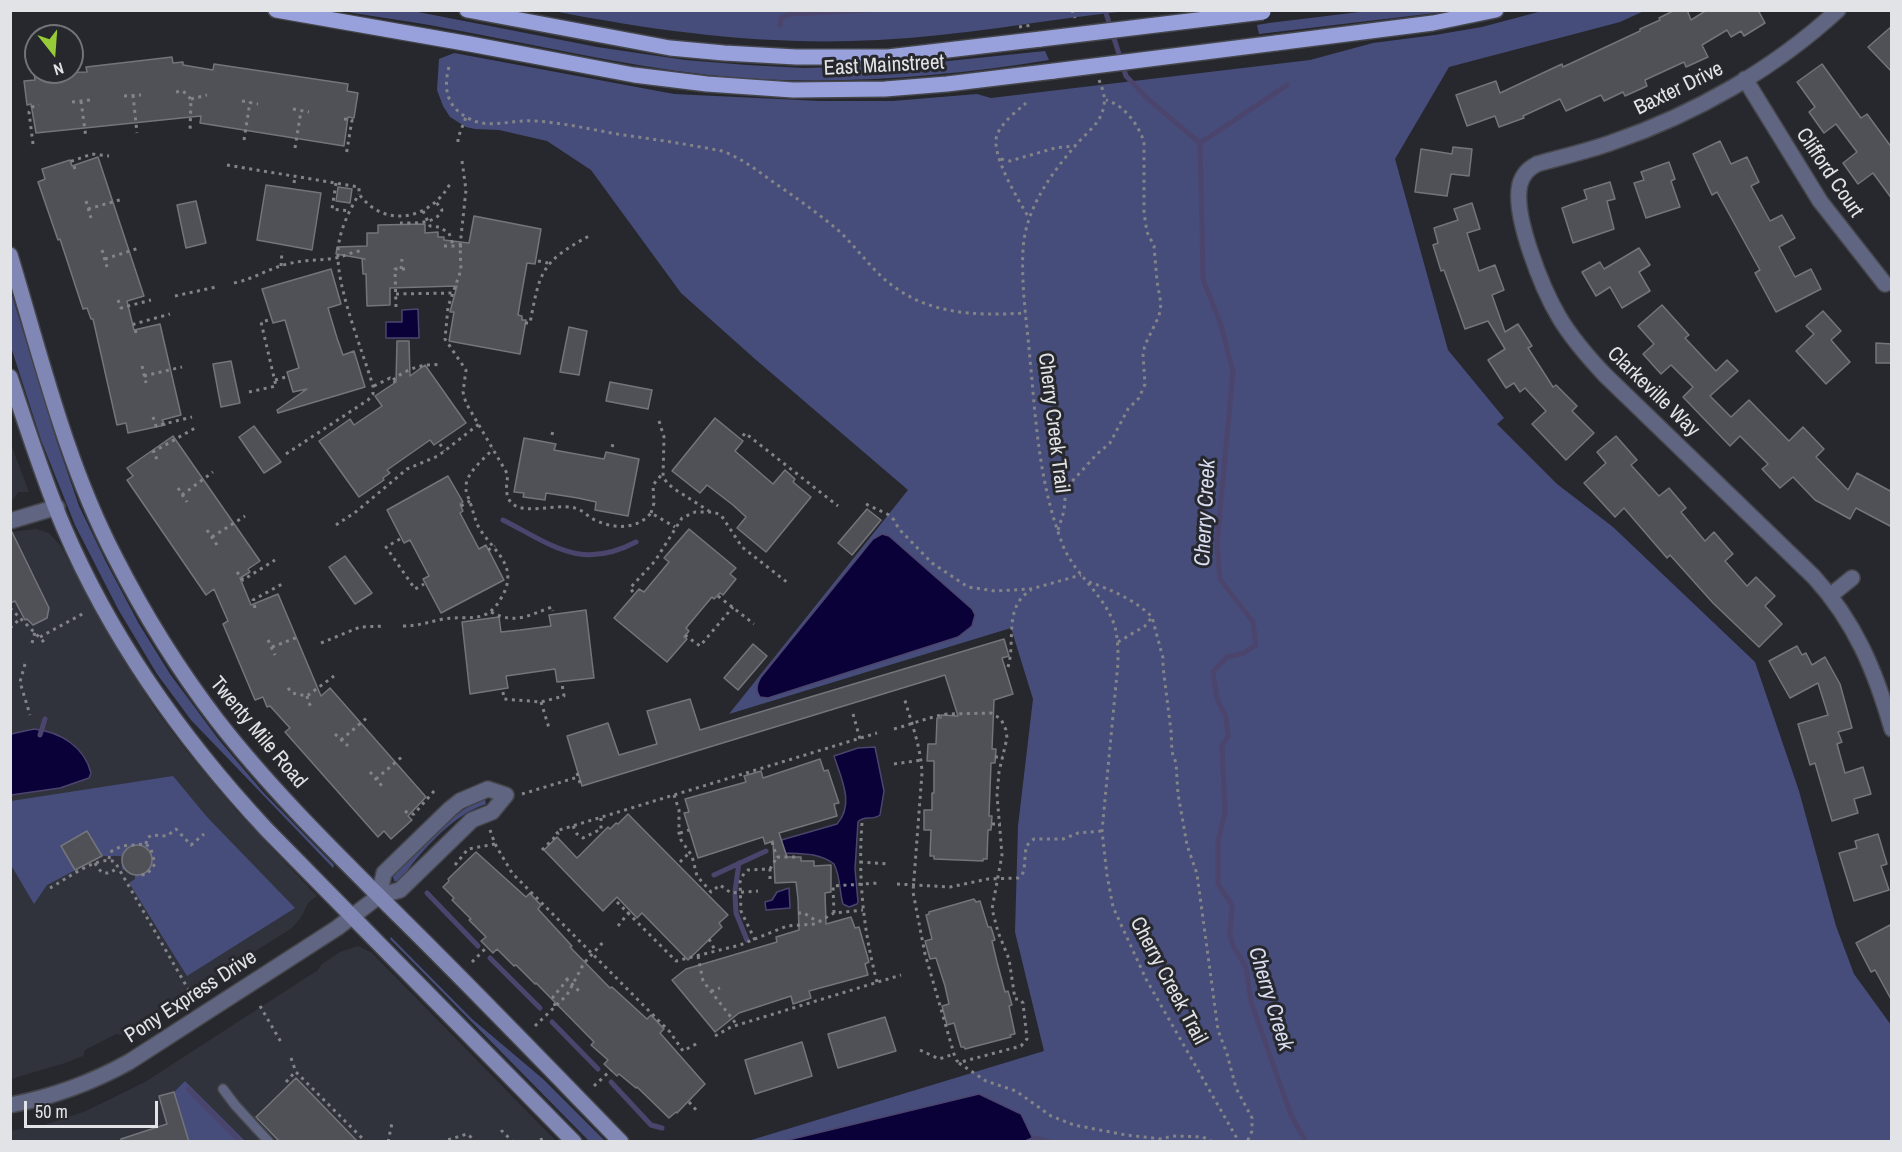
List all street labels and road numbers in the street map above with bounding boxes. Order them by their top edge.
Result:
street label: East Mainstreet [823,50,945,82]
street label: Baxter Drive [1630,57,1728,121]
street label: Clifford Court [1790,124,1868,222]
street label: Clarkeville Way [1601,342,1705,442]
street label: Cherry Creek Trail [1032,352,1074,494]
street label: Twenty Mile Road [204,672,312,794]
street label: Cherry Creek Trail [1124,913,1212,1049]
street label: Pony Express Drive [120,945,262,1049]

